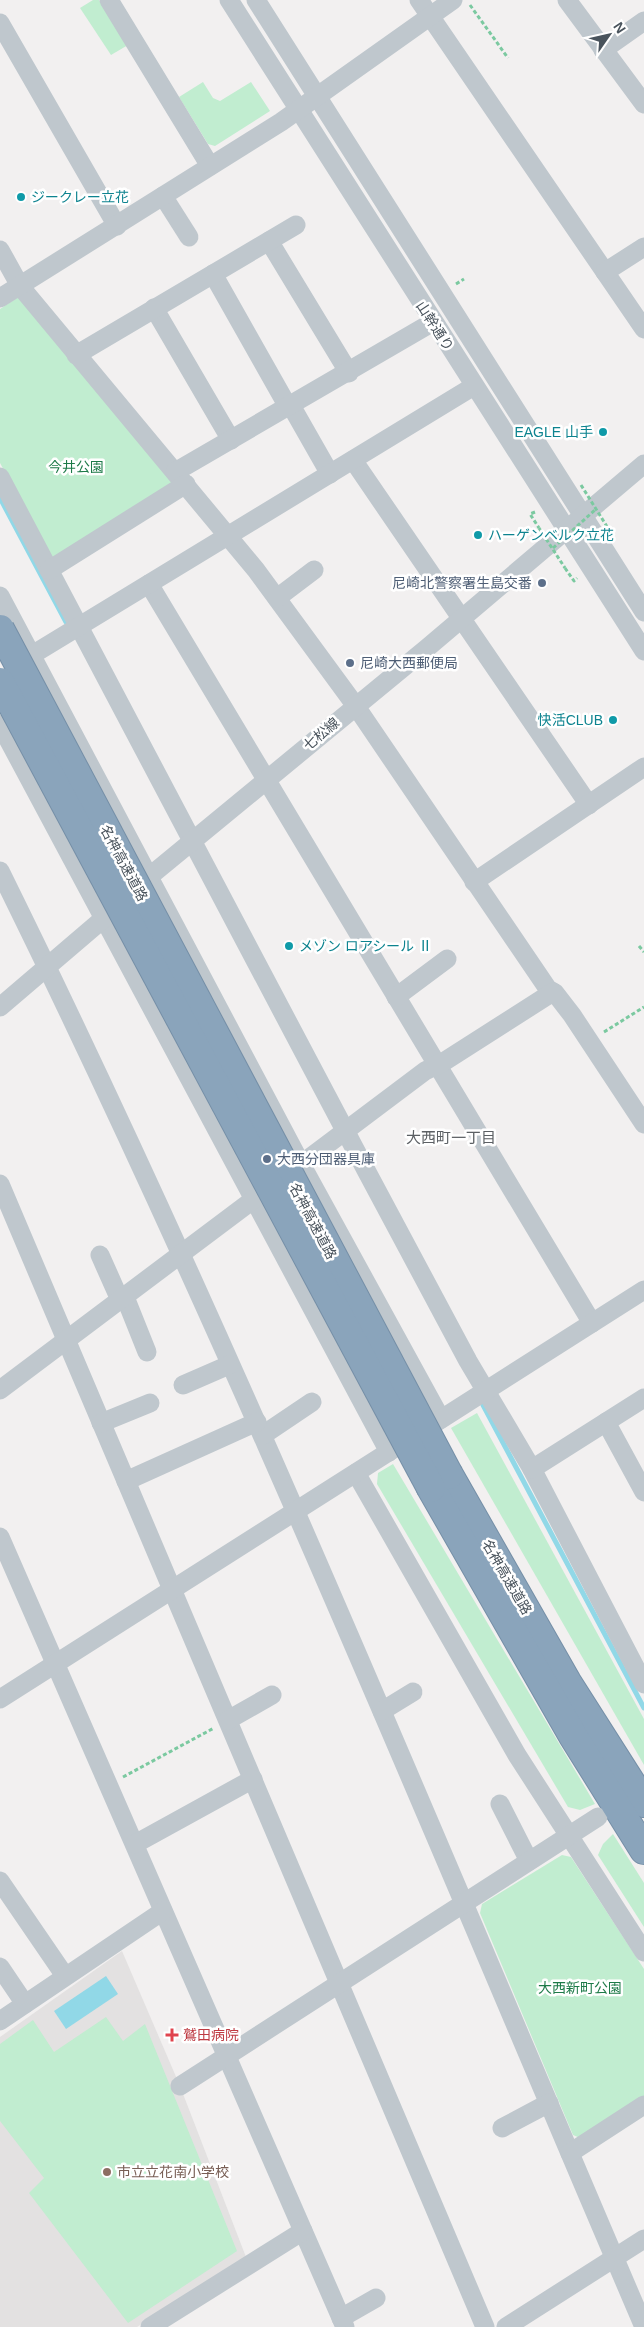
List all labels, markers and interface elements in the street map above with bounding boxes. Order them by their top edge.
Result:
north arrow [584,10,634,60]
text: N [610,19,629,36]
place label: ジークレー立花 [31,189,129,205]
marker: ジークレー立花 [15,191,27,203]
street label: 山幹通り [413,298,457,354]
place label: EAGLE 山手 [514,424,593,440]
marker: EAGLE 山手 [597,426,609,438]
park label: 今井公園 [48,459,104,475]
place label: ハーゲンベルク立花 [488,527,614,543]
marker: ハーゲンベルク立花 [472,529,484,541]
place label: 尼崎北警察署生島交番 [392,575,532,591]
marker: 尼崎北警察署生島交番 [536,577,548,589]
place label: 尼崎大西郵便局 [360,655,458,671]
marker: 尼崎大西郵便局 [344,657,356,669]
place label: 快活CLUB [538,712,603,728]
street label: 七松線 [300,714,342,754]
marker: 快活CLUB [607,714,619,726]
street label: 名神高速道路 [97,822,151,904]
place label: メゾン ロアシール Ⅱ [299,938,432,954]
marker: メゾン ロアシール Ⅱ [283,940,295,952]
district label: 大西町一丁目 [406,1129,496,1146]
place label: 大西分団器具庫 [277,1151,375,1167]
marker: 大西分団器具庫 [261,1153,273,1165]
street label: 名神高速道路 [286,1180,340,1262]
street label: 名神高速道路 [479,1537,535,1617]
park label: 大西新町公園 [538,1980,622,1996]
place label: 鷲田病院 [183,2027,239,2043]
marker: 鷲田病院 [165,2028,179,2042]
place label: 市立立花南小学校 [117,2164,229,2180]
marker: 市立立花南小学校 [101,2166,113,2178]

